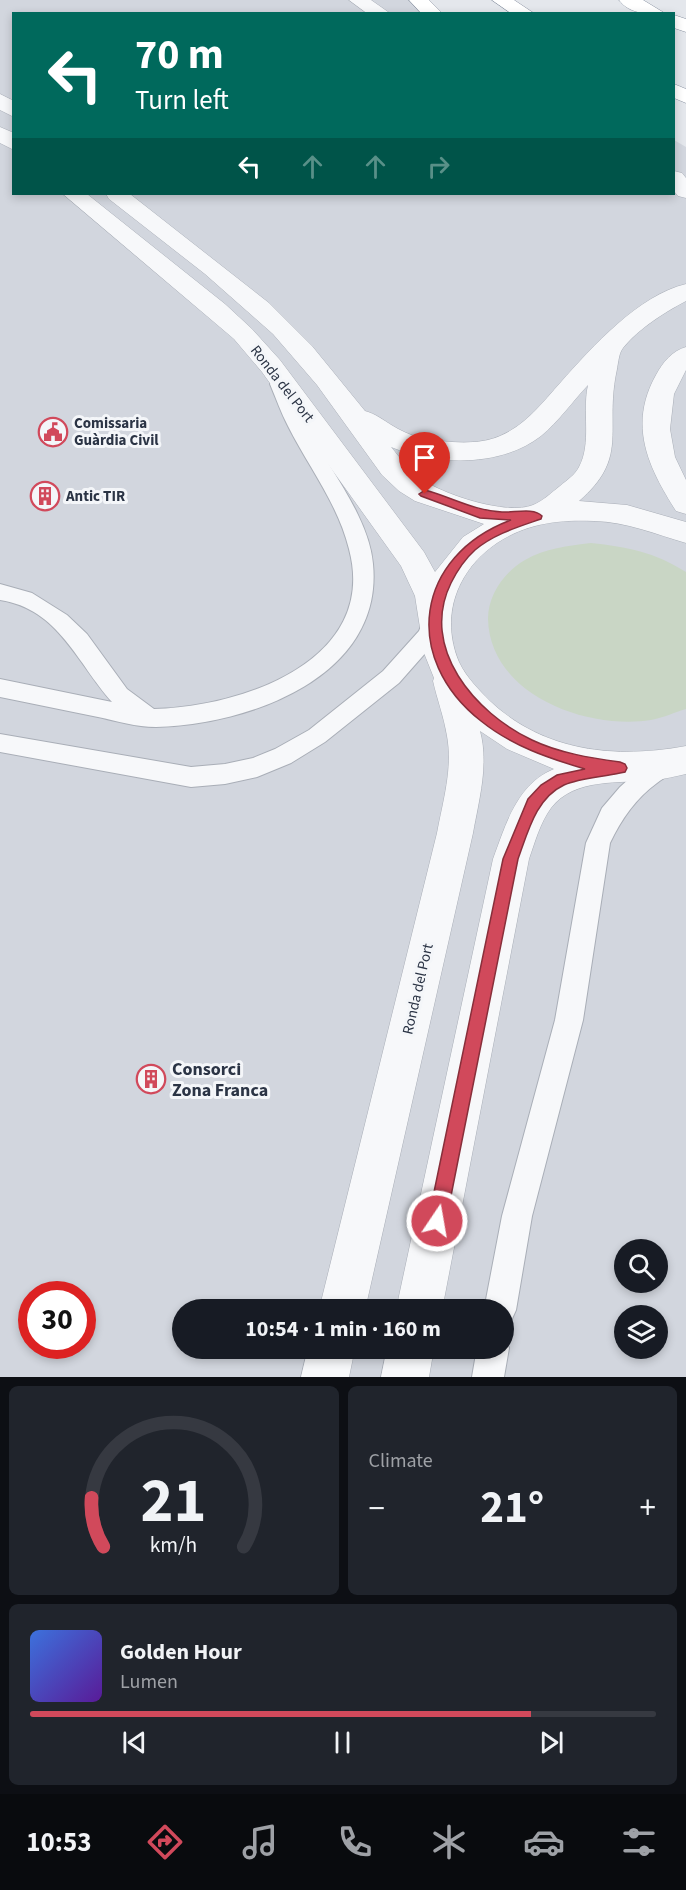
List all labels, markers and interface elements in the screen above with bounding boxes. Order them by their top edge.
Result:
text: 70 m [135,25,224,85]
icon: left [36,36,114,114]
text: Turn left [135,81,229,120]
icon: left [233,150,266,183]
icon: ahead [296,150,329,183]
icon: ahead [359,150,392,183]
icon: right [422,150,455,183]
street label: Ronda del Port [245,341,319,427]
place label: Comissaria Guàrdia Civil [74,413,159,451]
public building icon: Comissaria Guàrdia Civil [37,416,69,448]
pin [399,432,450,494]
icon: arrive [408,441,441,474]
building icon: Antic TIR [29,480,61,512]
place label: Antic TIR [65,486,125,507]
street label: Ronda del Port [397,941,439,1037]
place label: Consorci Zona Franca [172,1057,268,1103]
building icon: Consorci Zona Franca [135,1063,167,1095]
position arrow [405,1189,469,1253]
map controls [614,1239,668,1359]
button: search [614,1239,668,1293]
speed limit sign: 30 [18,1281,96,1359]
button: layers [614,1305,668,1359]
text: 10:54 · 1 min · 160 m [245,1313,441,1345]
text: Climate [369,1447,433,1475]
text: 21 [141,1457,207,1546]
text: 21° [480,1476,544,1540]
text: − [369,1485,385,1532]
text: + [640,1485,656,1532]
text: km/h [150,1531,198,1562]
text: Golden Hour [120,1636,242,1668]
text: Lumen [120,1668,178,1696]
icon: previous [118,1726,151,1759]
icon: pause [326,1726,359,1759]
icon: next [535,1726,568,1759]
icon: directions [144,1821,186,1863]
icon: music [239,1821,281,1863]
icon: phone [334,1821,376,1863]
icon: climate [428,1821,470,1863]
icon: car [523,1821,565,1863]
icon: filters [618,1821,660,1863]
text: 10:53 [26,1823,91,1862]

